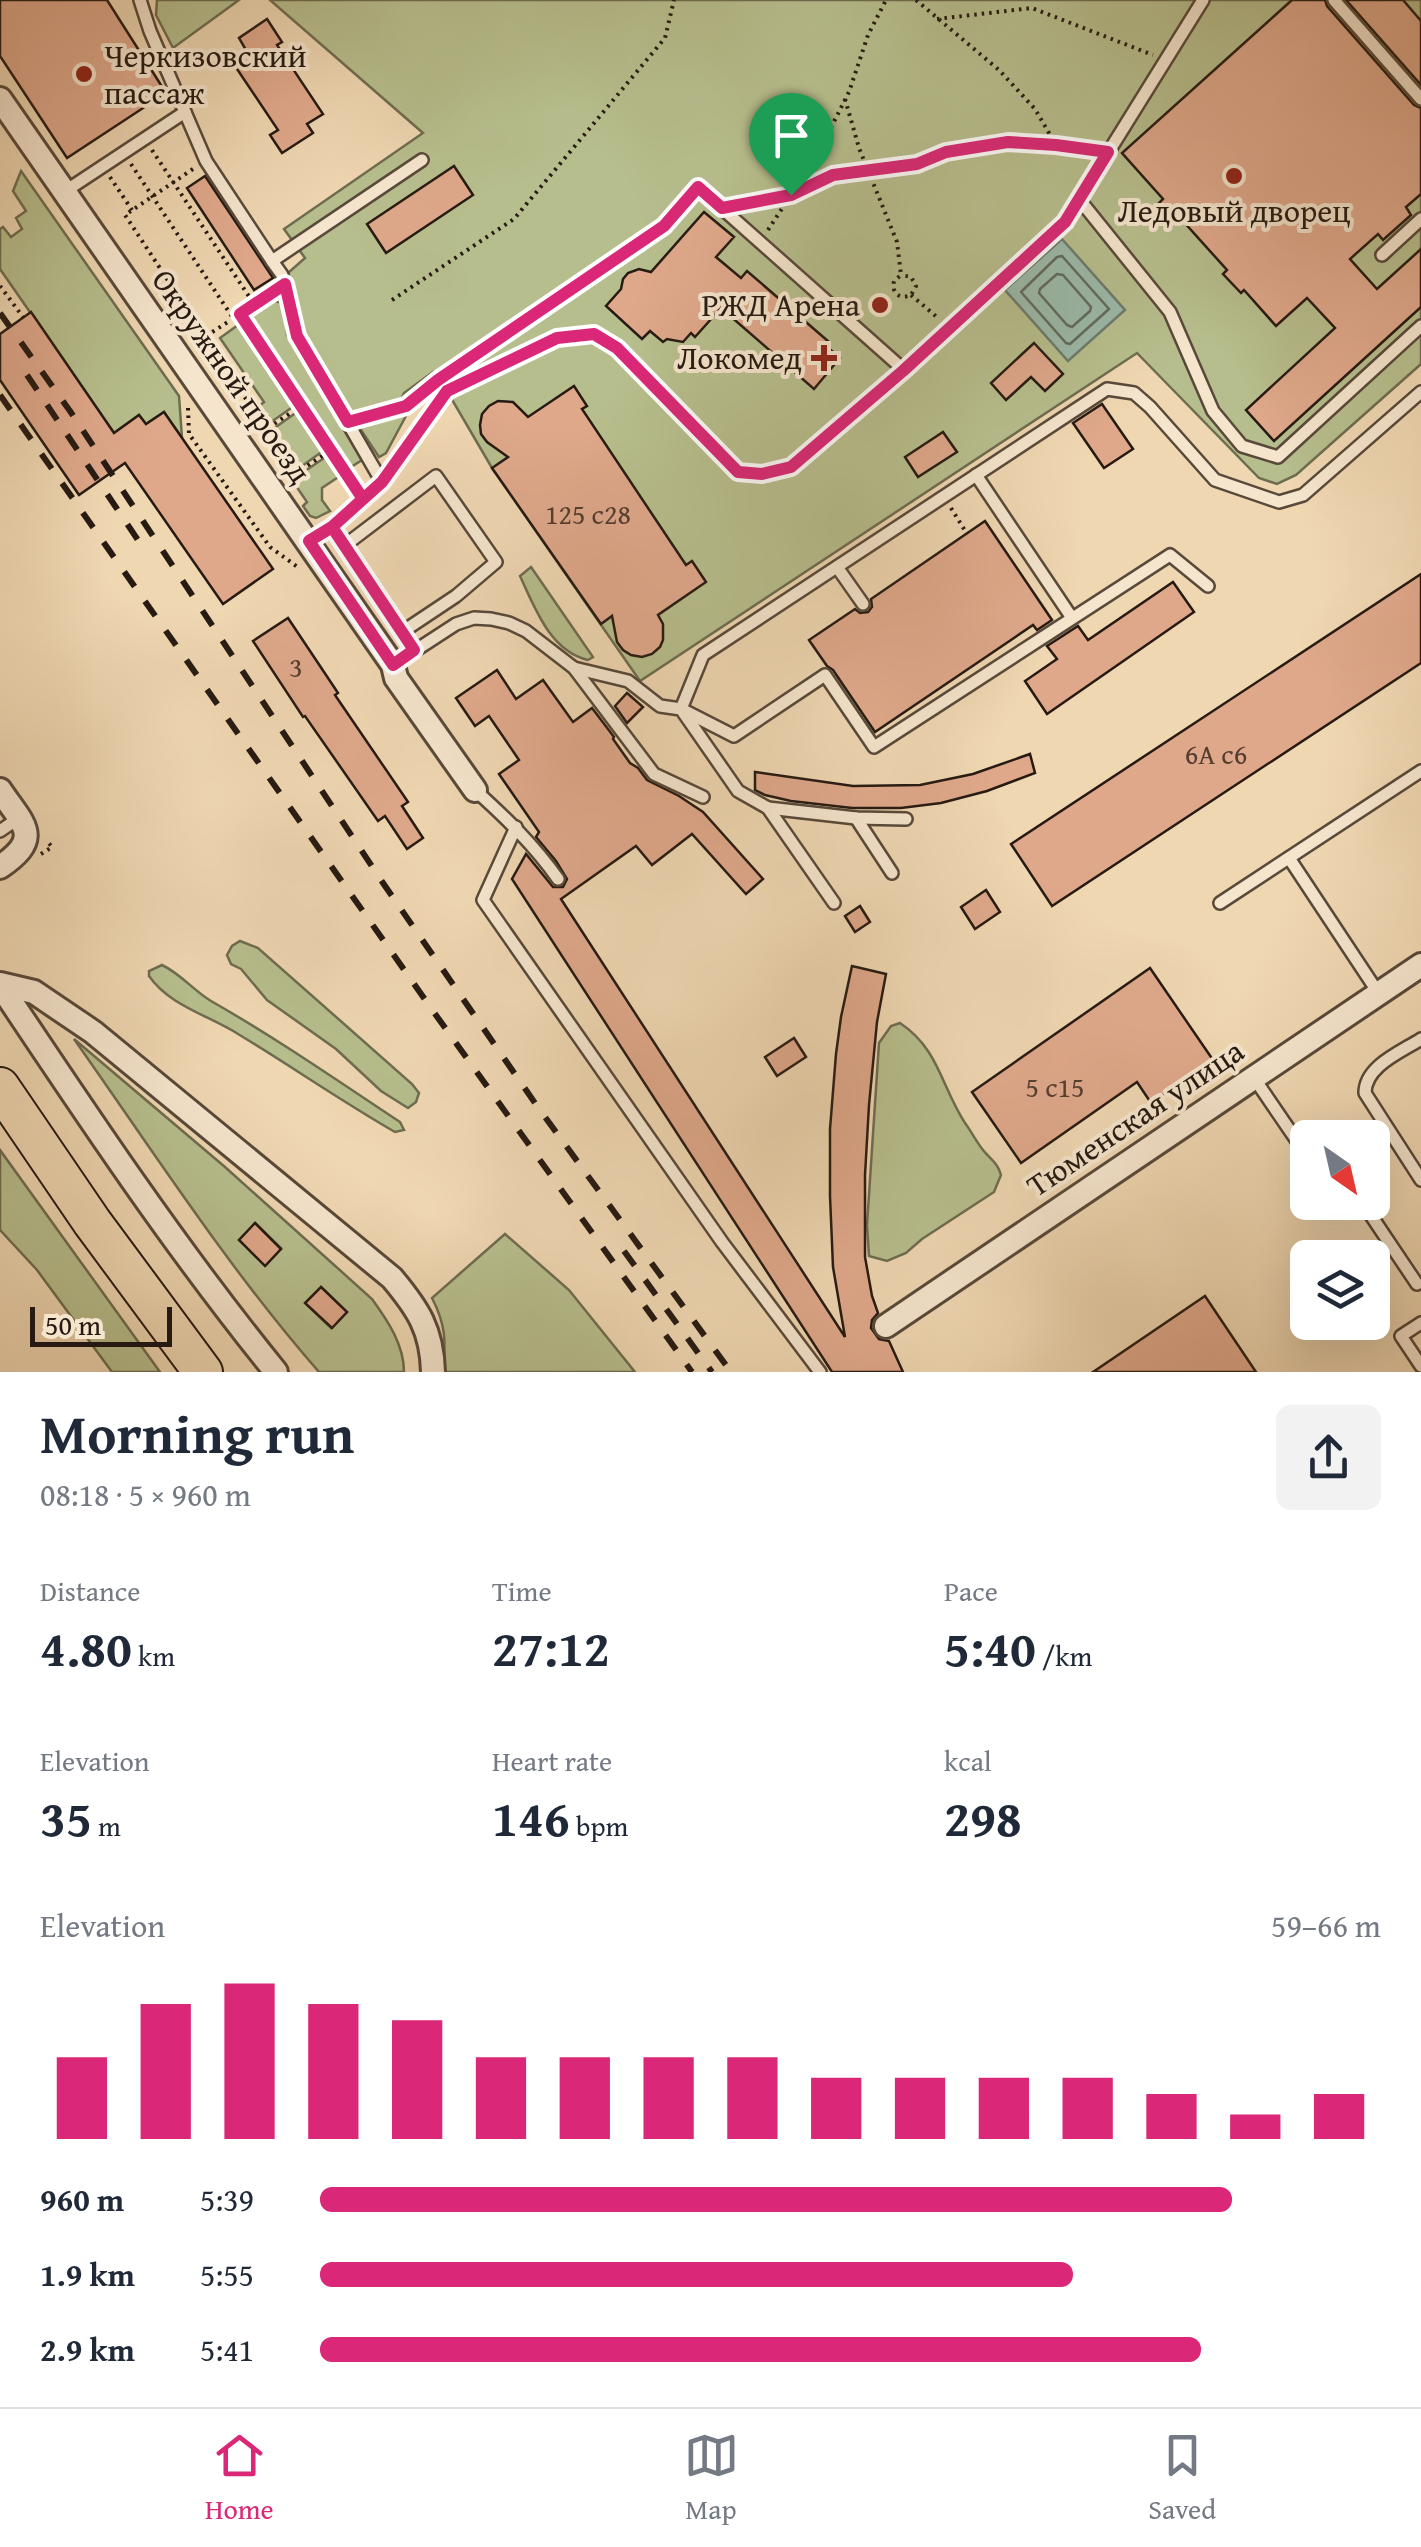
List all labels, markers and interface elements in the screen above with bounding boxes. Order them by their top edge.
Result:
place label: Черкизовский пассаж [104,32,306,116]
marker: Черкизовский пассаж [73,63,95,85]
pin [749,93,834,196]
icon: arrive [764,108,819,163]
marker: Ледовый дворец [1223,165,1245,187]
place label: Ледовый дворец [1118,187,1350,234]
street label: Окружной проезд [141,259,324,492]
place label: РЖД Арена [701,281,861,328]
marker: РЖД Арена [869,294,891,316]
place label: Локомед [677,334,802,381]
marker: Локомед [811,345,837,371]
house number: 125 с28 [545,493,631,534]
house number: 3 [289,646,303,687]
house number: 6А с6 [1185,733,1247,774]
street label: Тюменская улица [1017,1027,1253,1208]
house number: 5 с15 [1025,1066,1085,1107]
north arrow [1290,1120,1390,1220]
map controls [1290,1120,1390,1340]
button: layers [1290,1240,1390,1340]
scale bar [30,1302,172,1346]
text: 50 m [45,1304,101,1345]
text: Morning run [40,1393,354,1473]
button: share [1276,1405,1381,1510]
text: 08:18 · 5 × 960 m [40,1471,251,1518]
text: Distance [40,1570,140,1611]
text: Time [492,1570,552,1611]
text: Pace [944,1570,998,1611]
text: 4.80 [40,1611,132,1684]
text: 27:12 [492,1611,610,1684]
text: 5:40 [944,1611,1036,1684]
text: km [132,1635,175,1676]
text: /km [1036,1635,1092,1676]
text: Elevation [40,1740,150,1781]
text: Heart rate [492,1740,612,1781]
text: kcal [944,1740,992,1781]
text: 35 [40,1781,92,1854]
text: 146 [492,1781,570,1854]
text: 298 [944,1781,1022,1854]
text: m [92,1805,121,1846]
text: bpm [570,1805,628,1846]
text: Elevation [40,1902,165,1949]
text: 59–66 m [1271,1902,1381,1949]
text: 960 m [40,2176,124,2223]
text: 5:39 [200,2176,254,2223]
text: 1.9 km [40,2251,135,2298]
text: 5:55 [200,2251,254,2298]
text: 2.9 km [40,2326,135,2373]
text: 5:41 [200,2326,254,2373]
tab: Home [205,2428,274,2529]
tab: Map [684,2428,739,2529]
tab: Saved [1148,2428,1216,2529]

